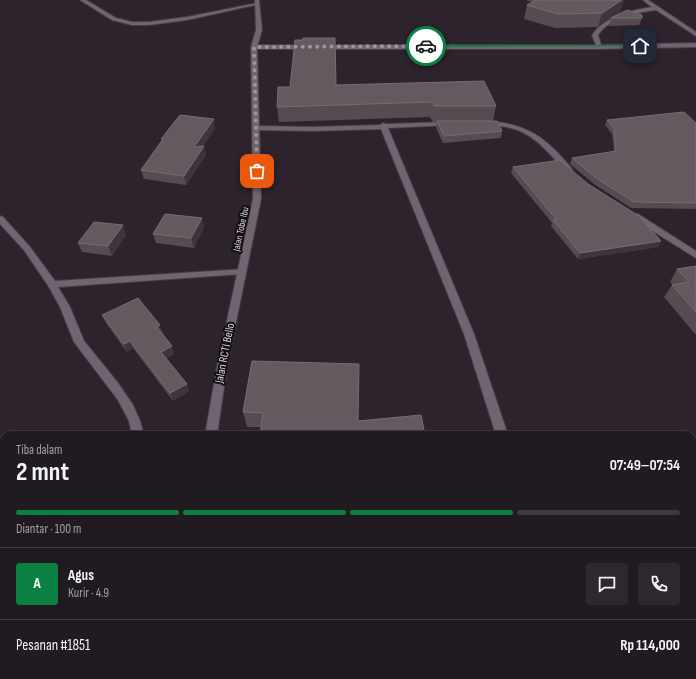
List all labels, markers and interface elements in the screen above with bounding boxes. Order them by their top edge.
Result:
courier [406,26,446,66]
pin [623,29,657,63]
icon: car [415,35,437,57]
icon: home [629,35,651,57]
pin [240,154,274,188]
icon: bag [246,160,268,182]
street label: Jalan Tobe Ibu [230,206,252,253]
street label: Jalan RCTI Bello [212,322,238,385]
text: Tiba dalam [16,442,62,458]
text: 07:49–07:54 [610,456,680,475]
text: 2 mnt [16,457,69,488]
text: Diantar · 100 m [16,521,81,537]
button: chat [586,563,628,605]
button: phone [638,563,680,605]
text: Agus [68,566,94,585]
text: A [33,574,41,593]
text: Kurir · 4.9 [68,585,109,601]
text: Pesanan #1851 [16,636,90,655]
text: Rp 114,000 [620,636,680,655]

